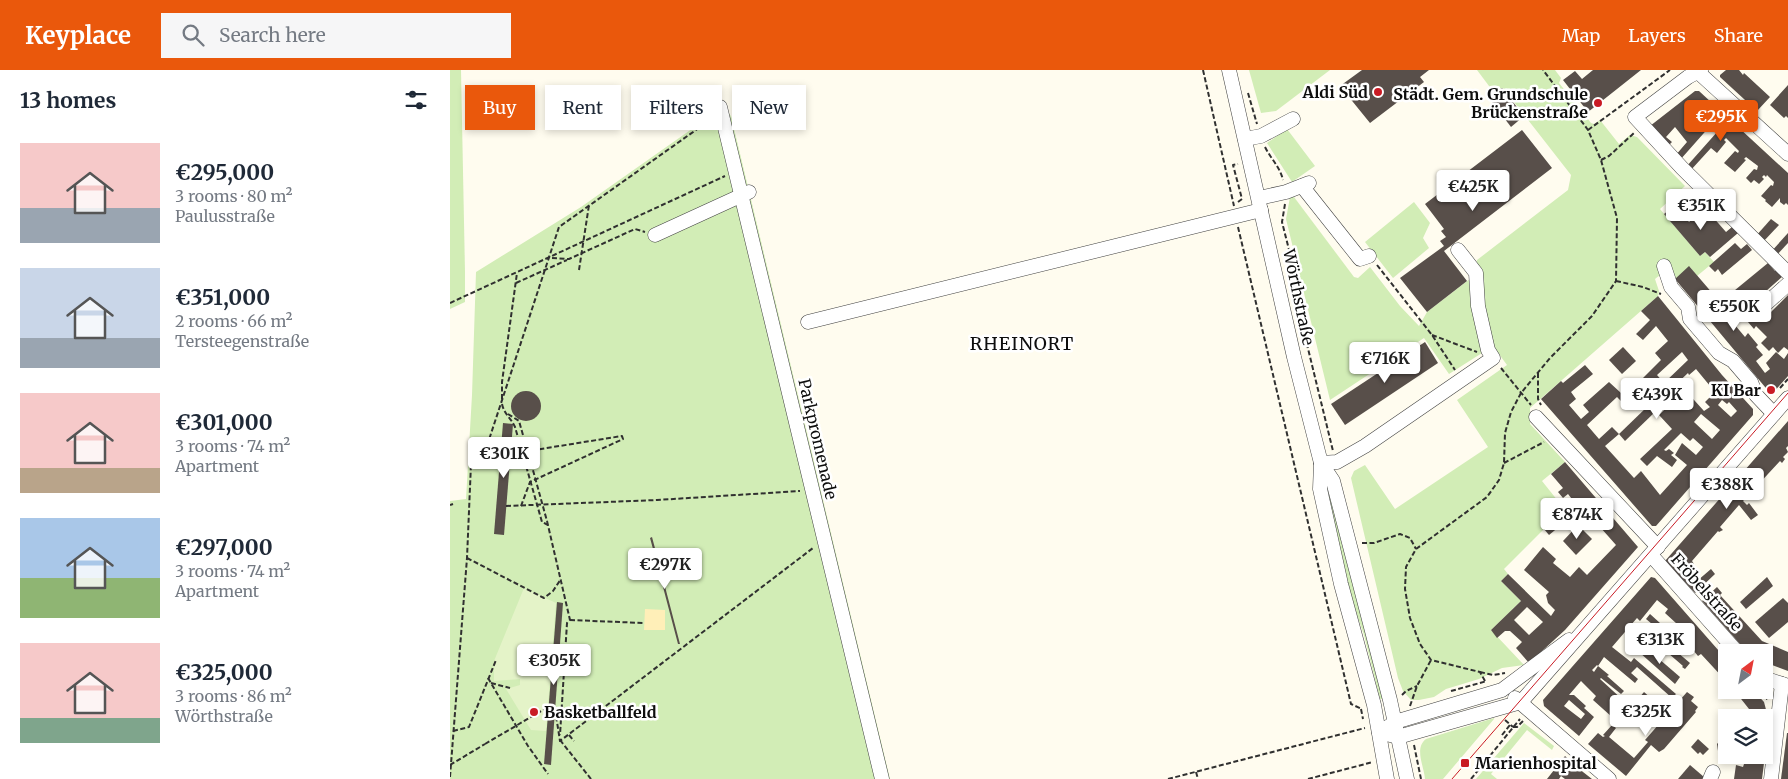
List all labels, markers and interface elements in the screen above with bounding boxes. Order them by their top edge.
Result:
search box [161,13,511,58]
text: Keyplace [25,20,131,51]
icon: search [179,21,207,49]
text: Search here [219,23,326,47]
text: Map [1562,24,1600,47]
text: Layers [1628,24,1686,47]
text: Share [1714,24,1763,47]
place label: Aldi Süd [1302,82,1368,102]
place label: Städt. Gem. Grundschule Brückenstraße [1393,84,1588,122]
chip: Buy [465,85,535,130]
chip: Rent [545,85,621,130]
chip: Filters [631,85,722,130]
chip: New [732,85,806,130]
icon: filters [402,86,430,114]
marker: Aldi Süd [1372,86,1384,98]
text: 13 homes [20,87,116,114]
marker: Städt. Gem. Grundschule Brückenstraße [1592,97,1604,109]
pin: €295K [1686,100,1756,142]
text: €295K [1695,106,1747,126]
text: €295,000 [175,159,274,186]
icon: home [60,163,120,223]
pin: €425K [1438,170,1508,212]
text: €425K [1447,176,1499,196]
text: 3 rooms · 80 m² [175,186,292,206]
pin: €351K [1666,189,1736,231]
text: €351K [1677,195,1725,215]
text: Paulusstraße [175,206,275,226]
street label: Wörthstraße [1279,246,1319,347]
text: €351,000 [175,284,270,311]
icon: home [60,288,120,348]
pin: €550K [1699,290,1769,332]
text: €550K [1708,296,1760,316]
text: 2 rooms · 66 m² [175,311,292,331]
text: Tersteegenstraße [175,331,309,351]
district label: RHEINORT [970,332,1074,355]
pin: €716K [1350,342,1420,384]
text: €716K [1360,348,1410,368]
street label: Parkpromenade [794,377,842,501]
pin: €439K [1622,378,1692,420]
place label: KI Bar [1711,380,1762,400]
text: €439K [1632,384,1682,404]
marker: KI Bar [1765,384,1777,396]
text: €301,000 [175,409,273,436]
icon: home [60,413,120,473]
text: 3 rooms · 74 m² [175,436,290,456]
pin: €301K [469,436,539,479]
text: €301K [479,443,529,463]
text: Apartment [175,456,259,476]
pin: €388K [1692,468,1762,510]
text: €388K [1701,474,1753,494]
pin: €874K [1542,498,1612,540]
text: €874K [1551,504,1603,524]
text: €297,000 [175,534,273,561]
icon: home [60,538,120,598]
pin: €297K [630,548,700,590]
street label: Fröbelstraße [1667,549,1747,635]
text: €297K [639,554,691,574]
text: 3 rooms · 74 m² [175,561,290,581]
text: Apartment [175,581,259,601]
pin: €313K [1625,622,1695,665]
text: €313K [1636,629,1684,649]
pin: €305K [519,644,589,686]
north arrow [1718,644,1772,699]
map controls [1718,644,1773,764]
text: €305K [528,650,580,670]
text: €325,000 [175,659,273,686]
icon: home [60,663,120,723]
text: 3 rooms · 86 m² [175,686,292,706]
pin: €325K [1611,694,1681,737]
text: €325K [1621,701,1671,721]
place label: Basketballfeld [544,702,657,722]
text: Wörthstraße [175,706,273,726]
marker: Basketballfeld [528,706,540,718]
button: layers [1718,709,1773,764]
place label: Marienhospital [1475,753,1597,773]
marker: Marienhospital [1459,757,1471,769]

